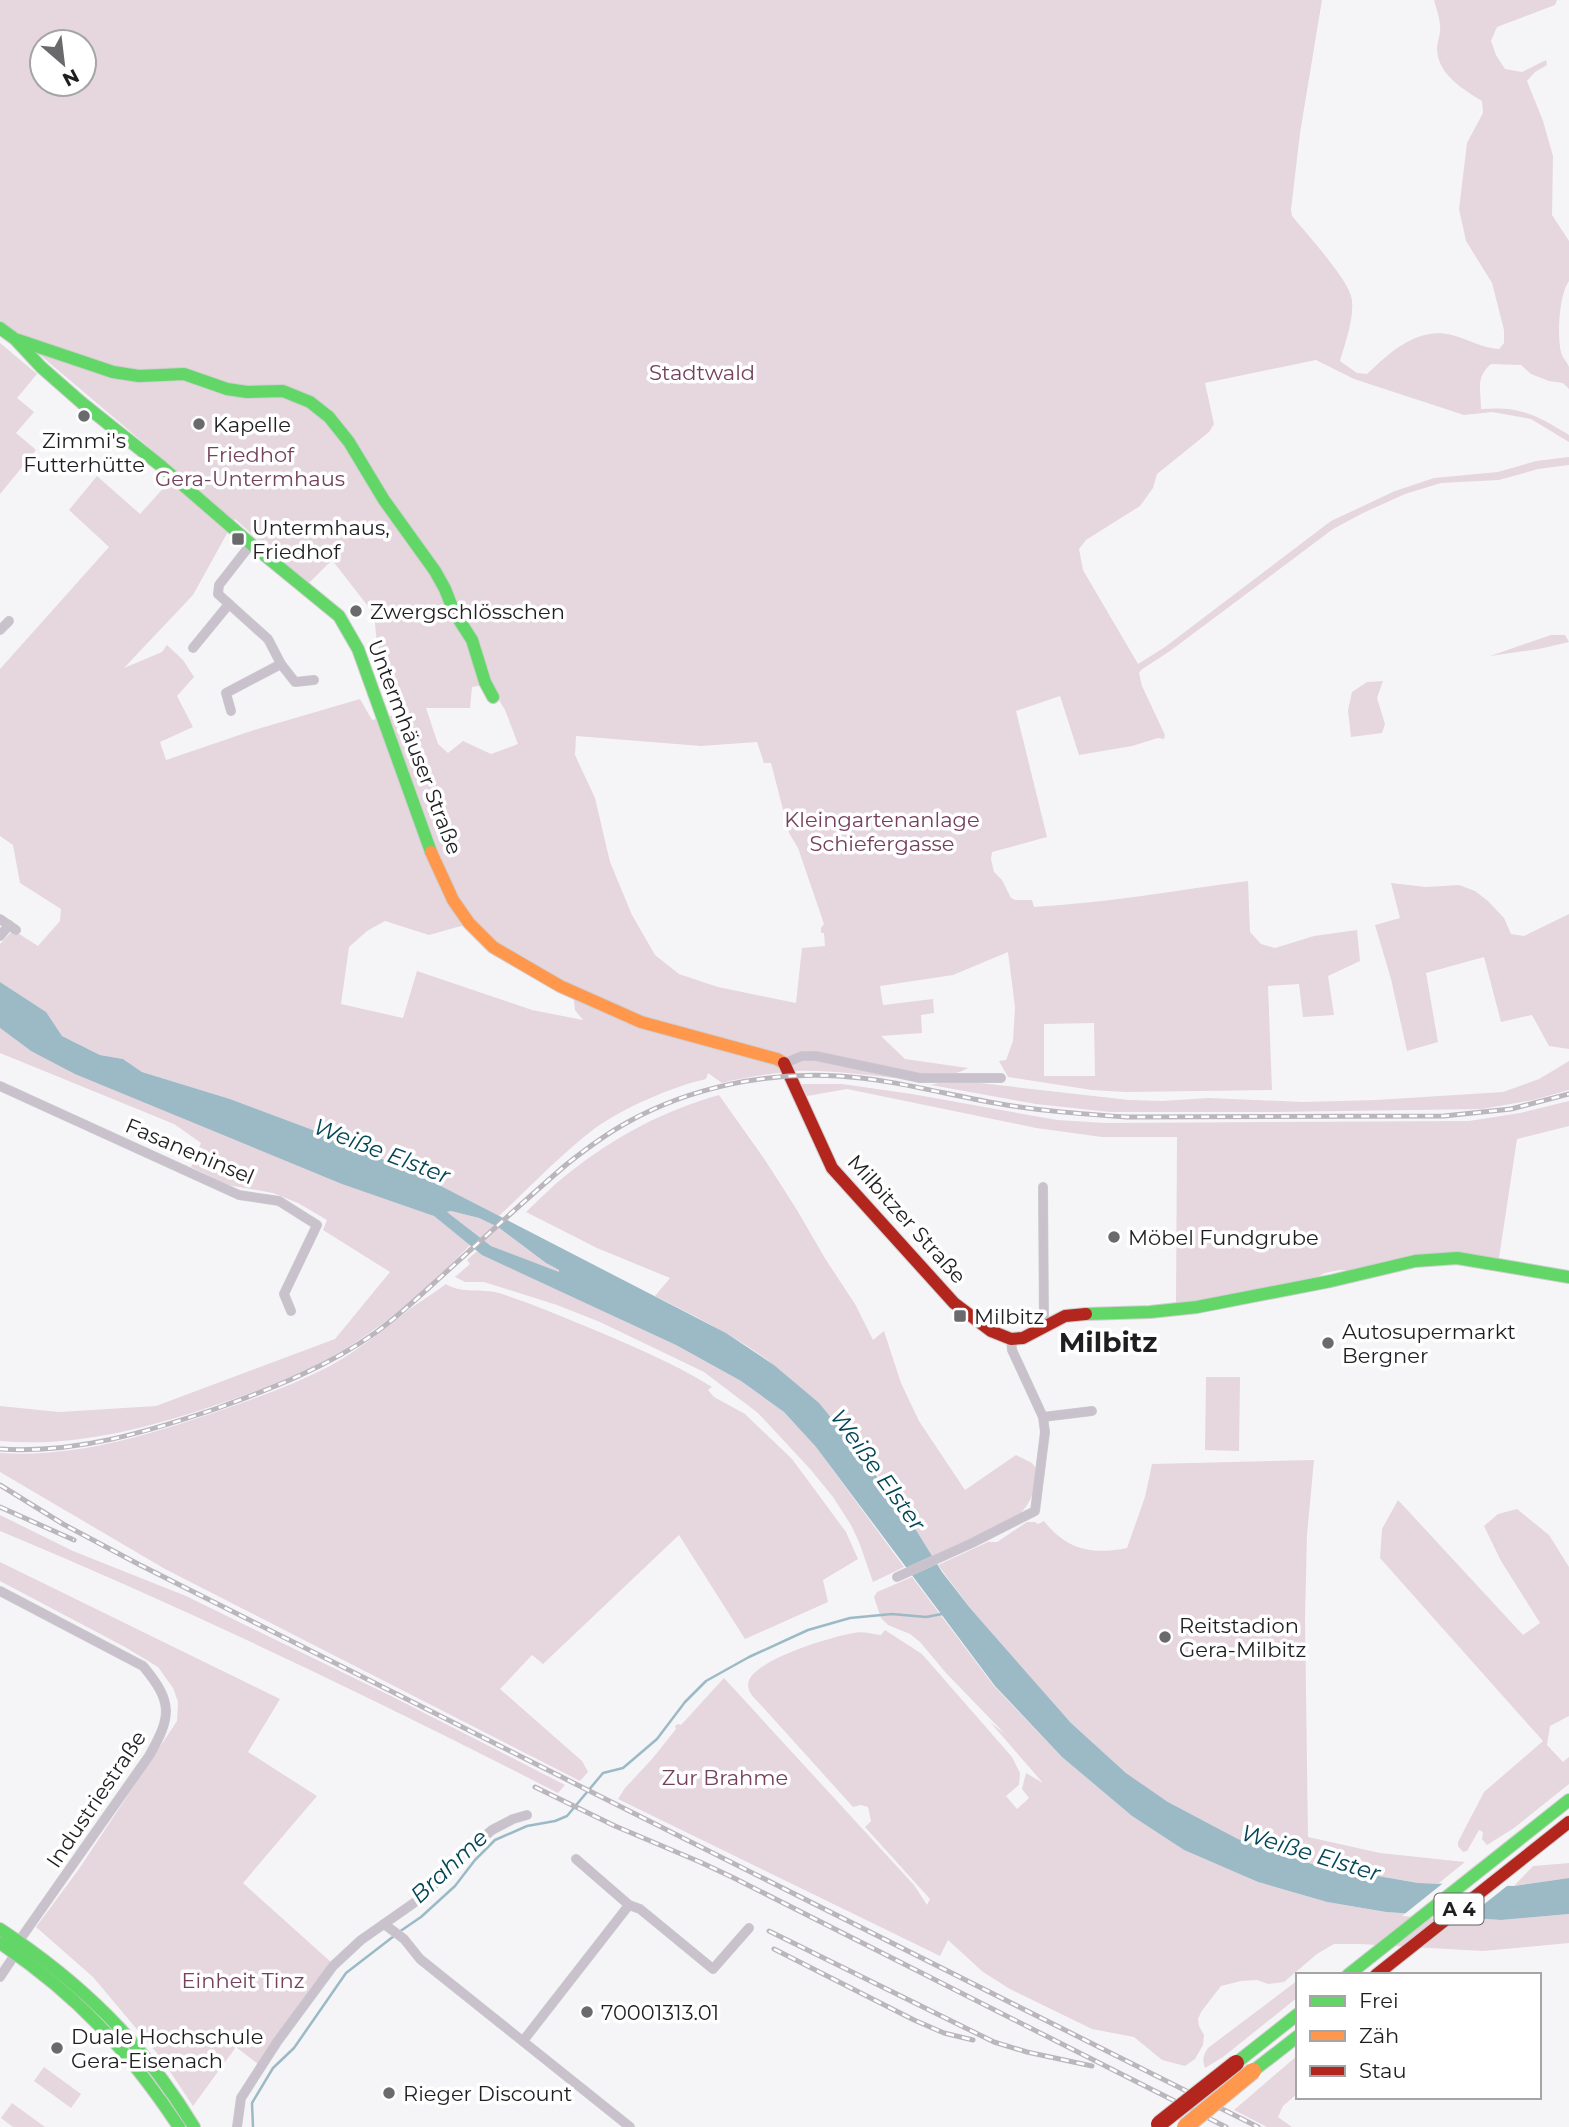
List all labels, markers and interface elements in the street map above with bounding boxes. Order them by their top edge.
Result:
north arrow [28,28,98,98]
text: N [59,64,83,91]
park label: Stadtwald [649,360,755,385]
marker: Zimmi's Futterhütte [76,408,92,424]
place label: Kapelle [213,412,291,437]
marker: Kapelle [191,416,207,432]
place label: Zimmi's Futterhütte [23,428,145,477]
park label: Friedhof Gera-Untermhaus [155,442,345,491]
place label: Untermhaus, Friedhof [252,515,390,564]
marker: Untermhaus, Friedhof [230,531,246,547]
place label: Zwergschlösschen [370,599,565,624]
marker: Zwergschlösschen [348,603,364,619]
street label: Untermhäuser Straße [363,636,467,858]
park label: Kleingartenanlage Schiefergasse [784,807,980,856]
water label: Weiße Elster [310,1112,455,1190]
street label: Fasaneninsel [122,1113,258,1189]
street label: Milbitzer Straße [843,1149,971,1289]
place label: Möbel Fundgrube [1128,1225,1319,1250]
marker: Möbel Fundgrube [1106,1229,1122,1245]
place label: Milbitz [974,1304,1044,1329]
marker: Milbitz [952,1308,968,1324]
place label: Autosupermarkt Bergner [1342,1319,1516,1368]
district label: Milbitz [1059,1325,1157,1359]
marker: Autosupermarkt Bergner [1320,1335,1336,1351]
water label: Weiße Elster [824,1404,932,1537]
place label: Reitstadion Gera-Milbitz [1179,1613,1306,1662]
marker: Reitstadion Gera-Milbitz [1157,1629,1173,1645]
street label: Industriestraße [41,1726,151,1872]
park label: Zur Brahme [662,1765,788,1790]
water label: Weiße Elster [1238,1819,1385,1888]
water label: Brahme [404,1823,494,1909]
road number: A 4 [1434,1894,1484,1924]
park label: Einheit Tinz [182,1968,304,1993]
legend [1296,1973,1541,2099]
text: Frei [1359,1988,1399,2013]
place label: 70001313.01 [601,2000,719,2025]
marker: 70001313.01 [579,2004,595,2020]
text: Zäh [1359,2023,1399,2048]
place label: Duale Hochschule Gera-Eisenach [71,2024,263,2073]
marker: Duale Hochschule Gera-Eisenach [49,2040,65,2056]
text: Stau [1359,2058,1407,2083]
place label: Rieger Discount [403,2081,572,2106]
marker: Rieger Discount [381,2085,397,2101]

